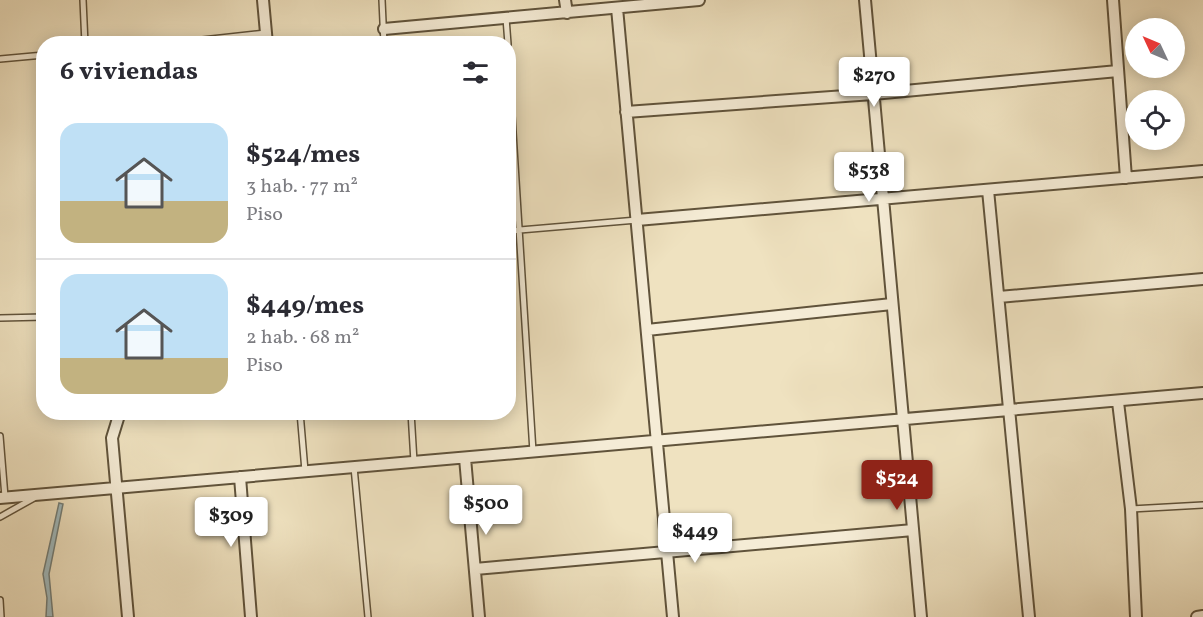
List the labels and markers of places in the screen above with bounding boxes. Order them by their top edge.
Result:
pin: $270 [838,57,910,108]
pin: $538 [833,152,905,203]
pin: $524 [861,460,933,511]
pin: $500 [450,485,522,536]
pin: $309 [195,497,267,548]
pin: $449 [659,513,731,564]

